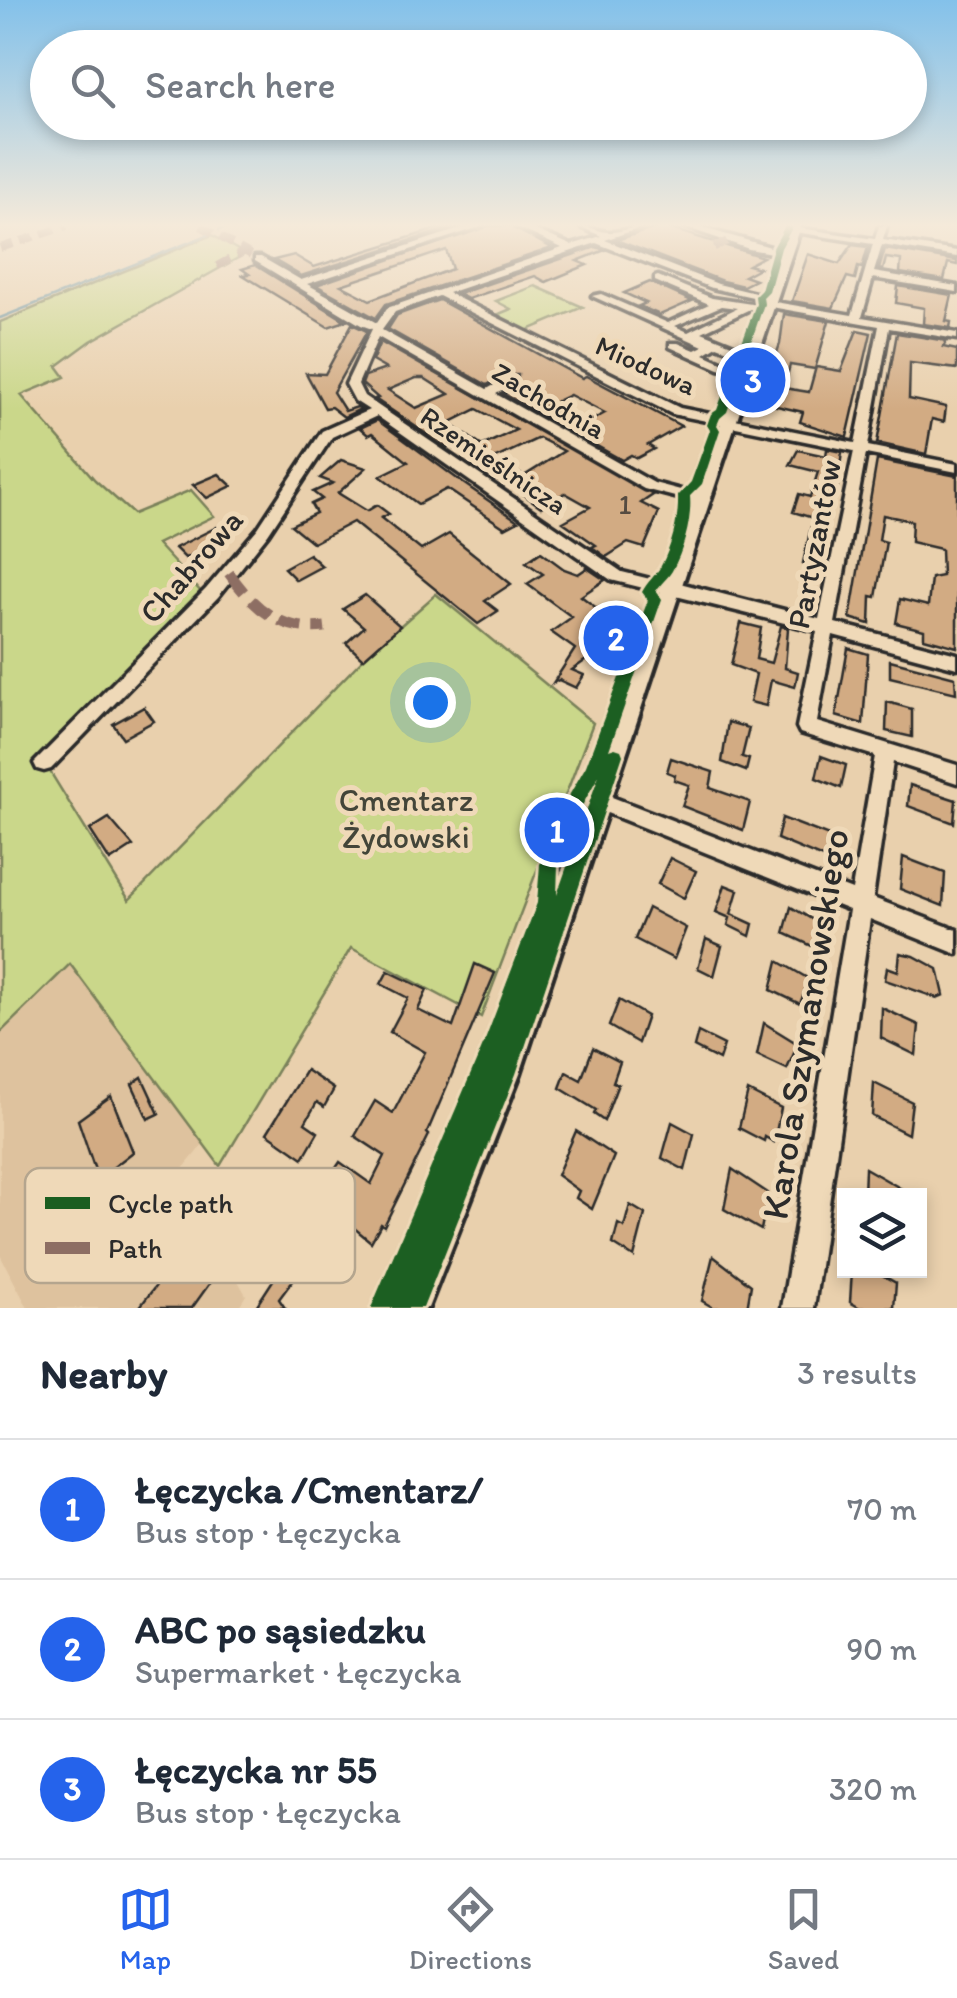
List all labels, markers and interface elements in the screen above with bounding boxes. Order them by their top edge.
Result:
search box [30,30,927,140]
icon: search [65,58,120,113]
text: Search here [145,62,336,108]
street label: Miodowa [590,328,702,402]
pin: 3 [720,342,786,418]
street label: Zachodnia [486,354,612,446]
street label: Rzemieślnicza [414,399,574,522]
street label: Partyzantów [779,456,849,632]
house number: 1 [619,487,632,521]
street label: Chabrowa [131,501,251,631]
pin: 2 [584,600,648,676]
your location [405,677,456,728]
park label: Cmentarz Żydowski [339,781,474,856]
pin: 1 [524,792,590,868]
street label: Karola Szymanowskiego [751,826,859,1222]
legend [25,1168,355,1283]
text: Cycle path [108,1186,233,1220]
map controls [837,1188,927,1278]
button: layers [837,1188,927,1278]
text: Path [108,1231,162,1265]
text: Nearby [40,1348,167,1399]
text: 3 results [797,1354,917,1392]
text: Łęczycka /Cmentarz/ [135,1467,483,1513]
text: 1 [65,1490,80,1528]
text: 70 m [847,1490,917,1528]
text: Bus stop · Łęczycka [135,1513,401,1551]
text: ABC po sąsiedzku [135,1607,426,1653]
text: 2 [64,1630,81,1668]
text: 90 m [846,1630,917,1668]
text: Supermarket · Łęczycka [135,1653,461,1691]
text: Łęczycka nr 55 [135,1747,377,1793]
text: 3 [64,1770,81,1808]
text: 320 m [829,1770,917,1808]
text: Bus stop · Łęczycka [135,1793,401,1831]
tab: Map [118,1882,173,1976]
tab: Directions [409,1882,532,1976]
tab: Saved [768,1882,839,1976]

